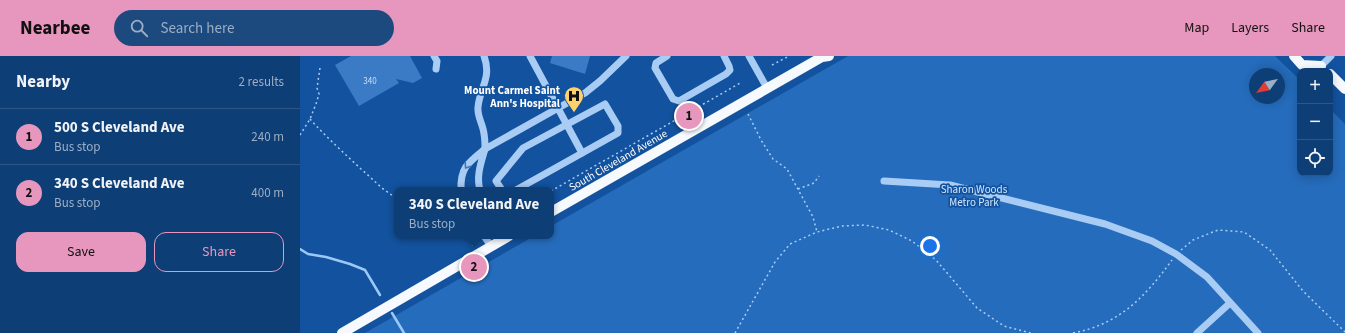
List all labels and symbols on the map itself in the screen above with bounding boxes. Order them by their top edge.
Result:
north arrow [1249,68,1285,104]
house number: 340 [363,75,377,88]
place label: Mount Carmel Saint Ann's Hospital [464,83,561,111]
hospital icon: Mount Carmel Saint Ann's Hospital [563,85,585,113]
pin: 1 [676,101,702,131]
street label: South Cleveland Avenue [566,126,671,195]
one-way arrow [465,162,472,169]
park label: Sharon Woods Metro Park [941,182,1008,210]
your location [920,236,940,256]
pin: 2 [461,252,487,282]

